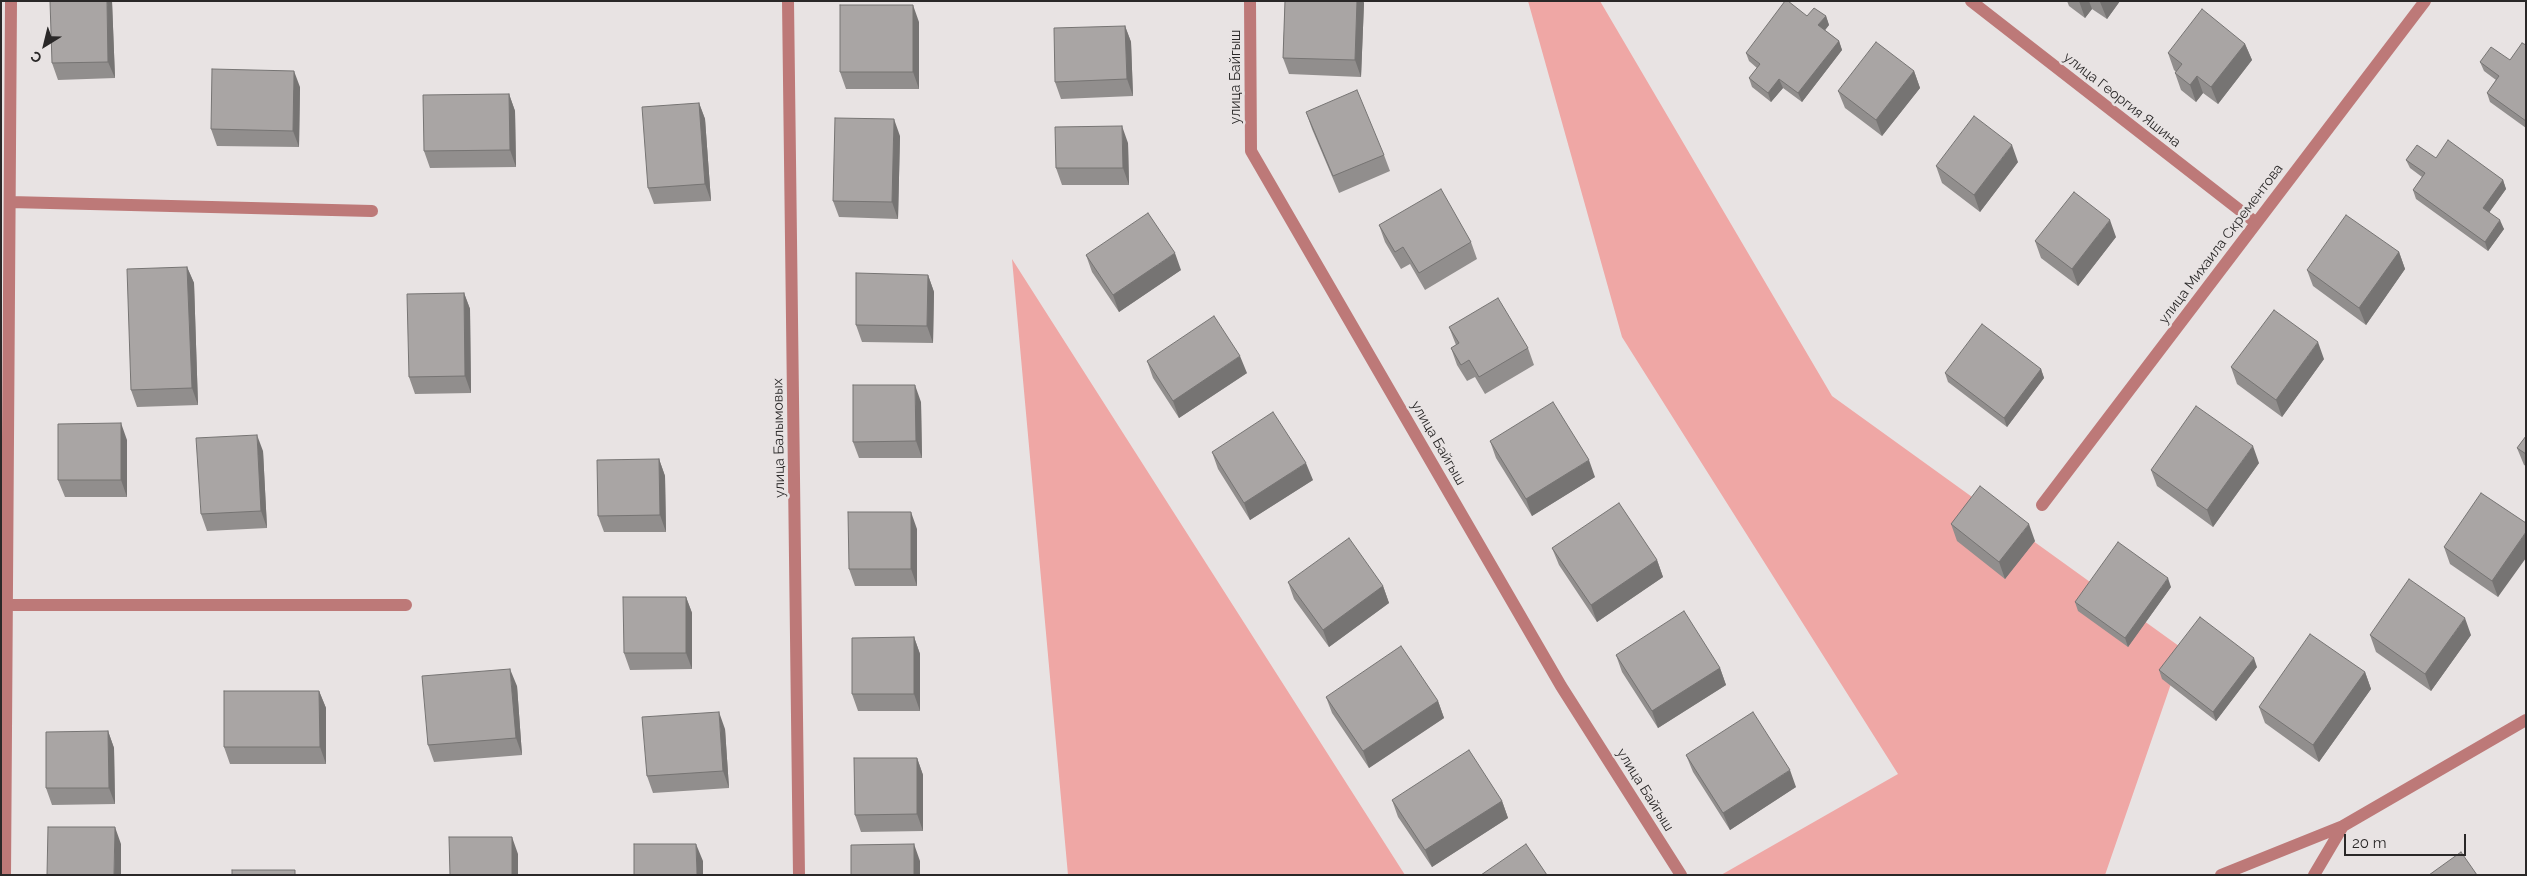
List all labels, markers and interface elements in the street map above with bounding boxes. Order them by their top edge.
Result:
north arrow [20,20,70,70]
street label: улица Байгыш [1228,30,1244,124]
text: С [28,48,45,66]
street label: улица Георгия Яшина [2060,49,2184,151]
street label: улица Михаила Скрементова [2155,161,2287,327]
street label: улица Балымовых [770,378,788,498]
street label: улица Байгыш [1407,398,1469,488]
street label: улица Байгыш [1613,745,1677,835]
scale bar [2347,824,2470,856]
text: 20 m [2352,834,2387,852]

